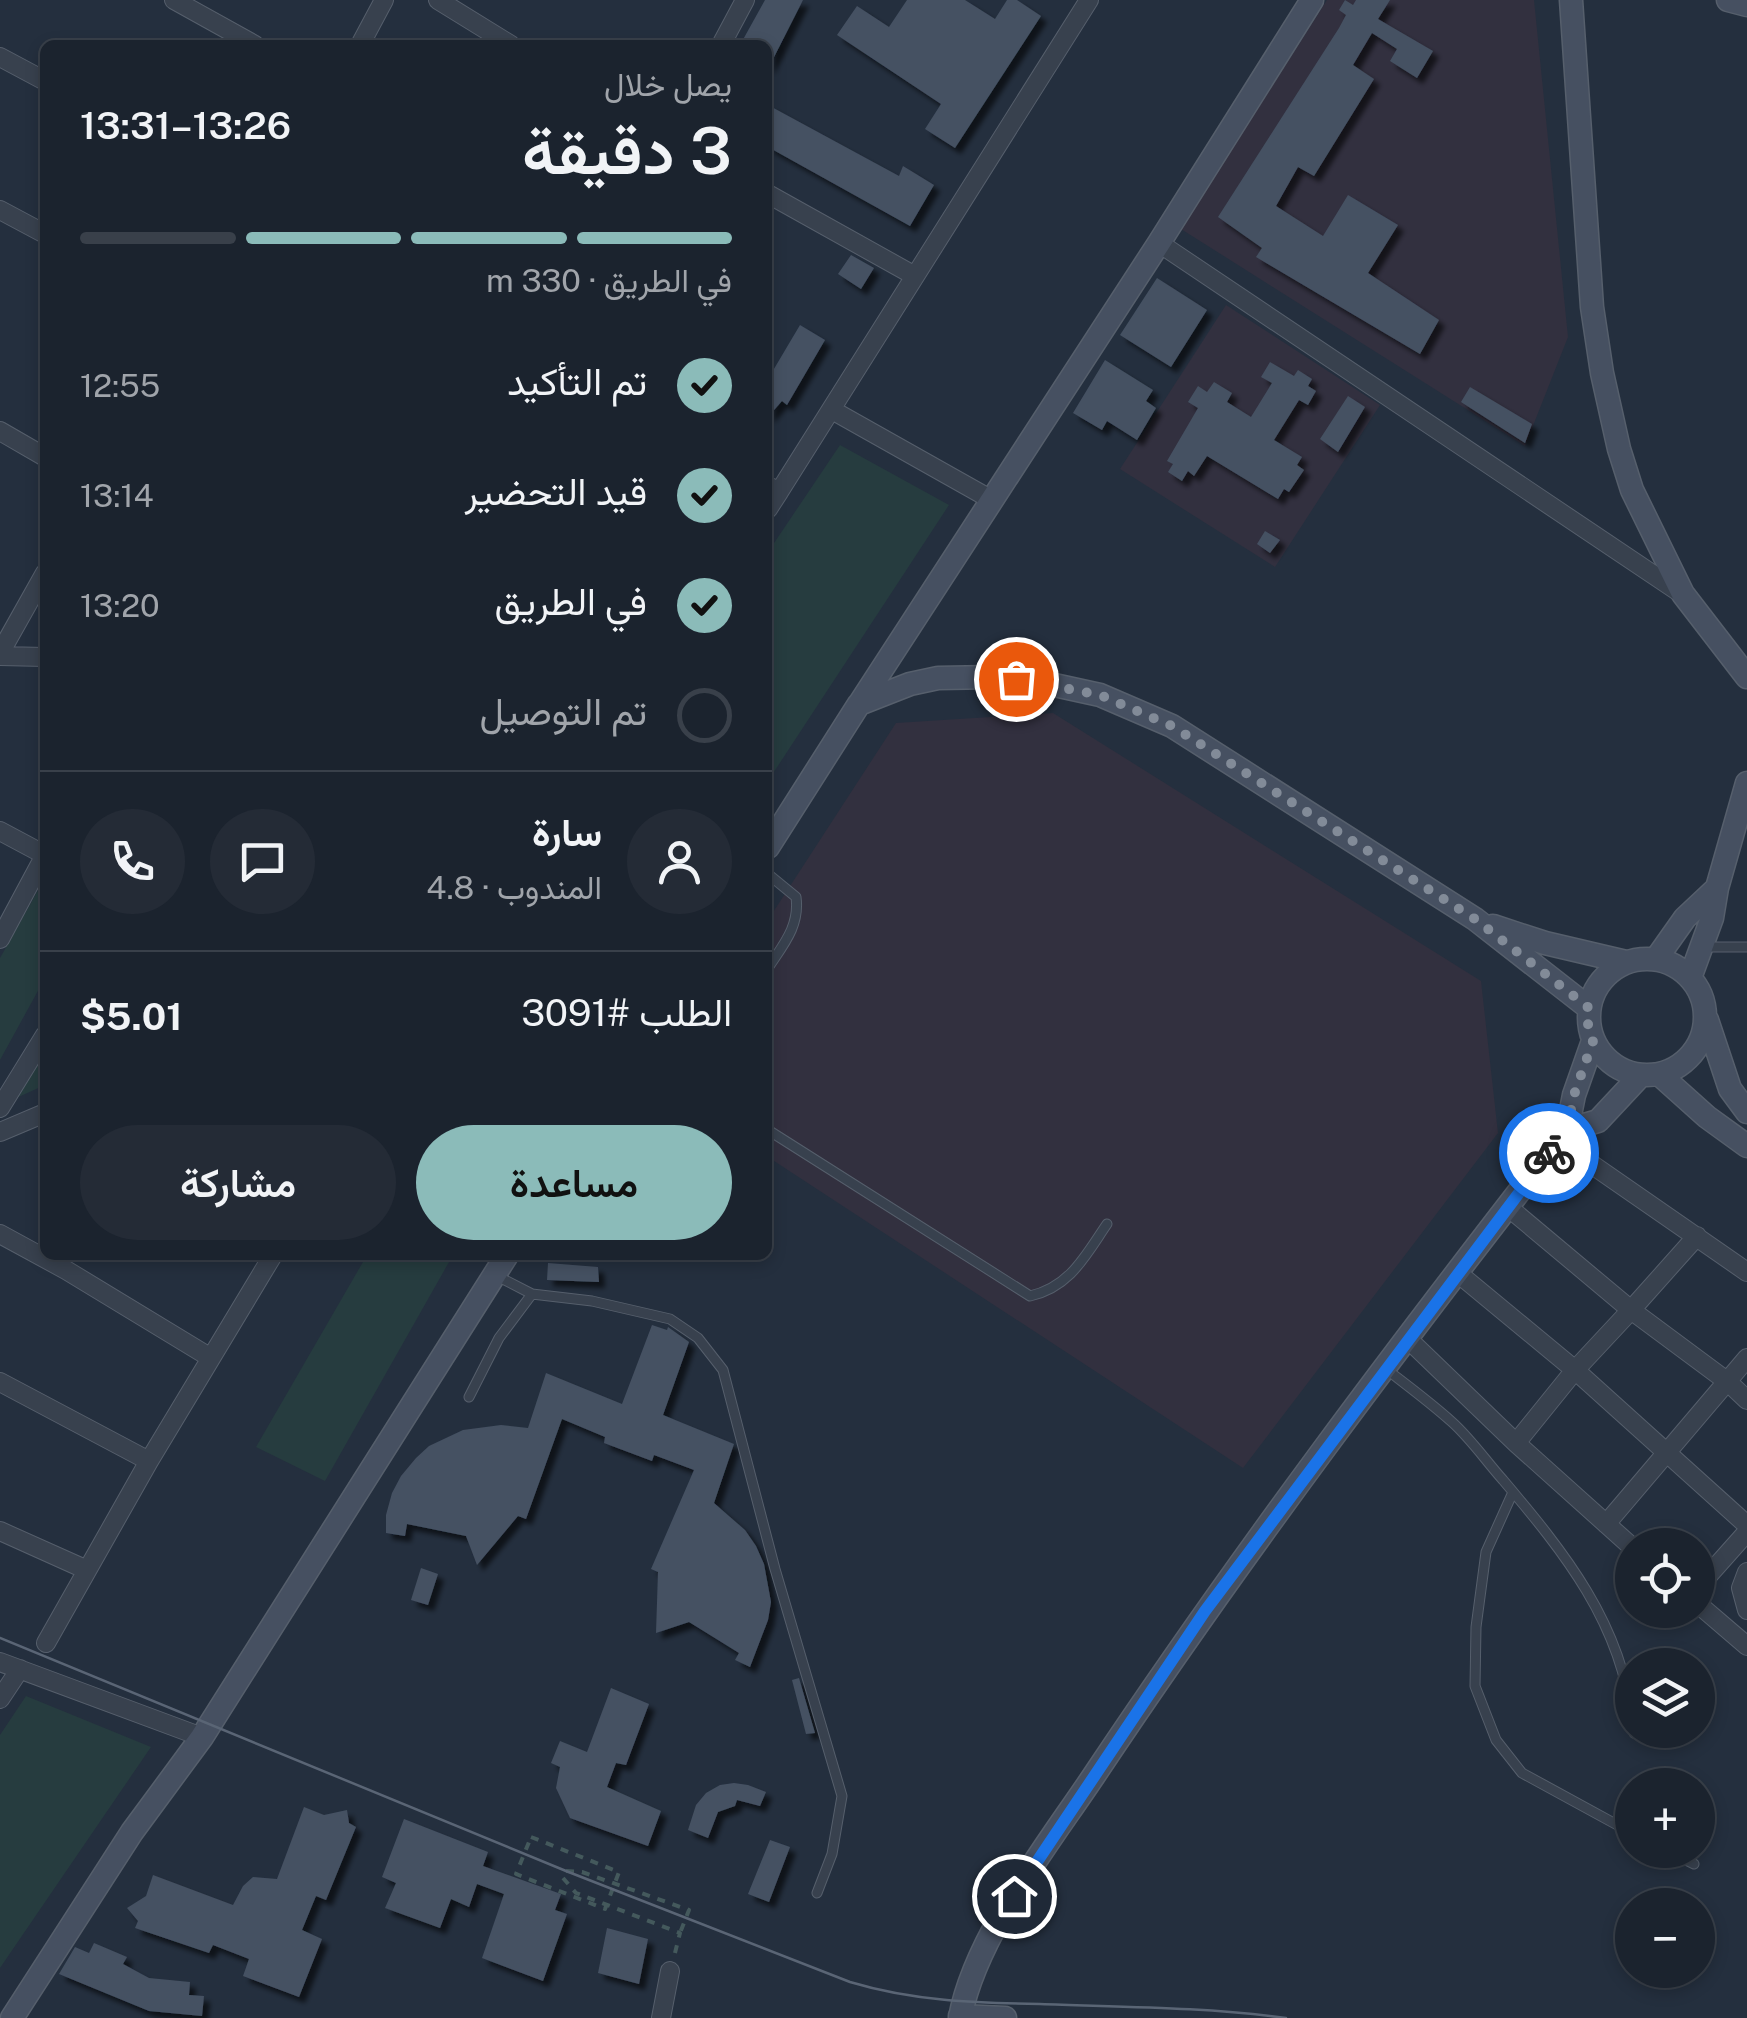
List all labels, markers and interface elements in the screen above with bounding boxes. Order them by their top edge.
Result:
text: يصل خلال [604,66,732,103]
text: 13:26–13:31 [80,103,291,148]
text: 3 دقيقة [522,112,732,189]
text: في الطريق · 330 m [486,262,732,299]
icon: check [677,358,732,413]
text: تم التأكيد [507,359,647,404]
text: 12:55 [80,367,160,404]
icon: check [677,468,732,523]
text: قيد التحضير [465,469,647,514]
text: 13:14 [80,477,154,514]
icon: check [677,578,732,633]
text: في الطريق [495,579,647,624]
text: 13:20 [80,587,160,624]
pin [974,637,1059,722]
icon: bag [989,652,1044,707]
text: تم التوصيل [479,689,647,734]
button: phone [80,809,185,914]
button: chat [210,809,315,914]
button: person [627,809,732,914]
text: سارة [532,810,602,855]
text: المندوب · 4.8 [426,869,602,906]
text: الطلب #3091 [521,990,732,1035]
text: $5.01 [80,994,183,1039]
courier [1499,1103,1599,1203]
button: مشاركة [80,1125,396,1240]
button: مساعدة [416,1125,732,1240]
icon: bike [1522,1126,1577,1181]
map controls [1615,1528,1715,1988]
button: locate [1615,1528,1715,1628]
button: layers [1615,1648,1715,1748]
button: + [1615,1768,1715,1868]
pin [972,1854,1057,1939]
icon: home [987,1869,1042,1924]
button: − [1615,1888,1715,1988]

